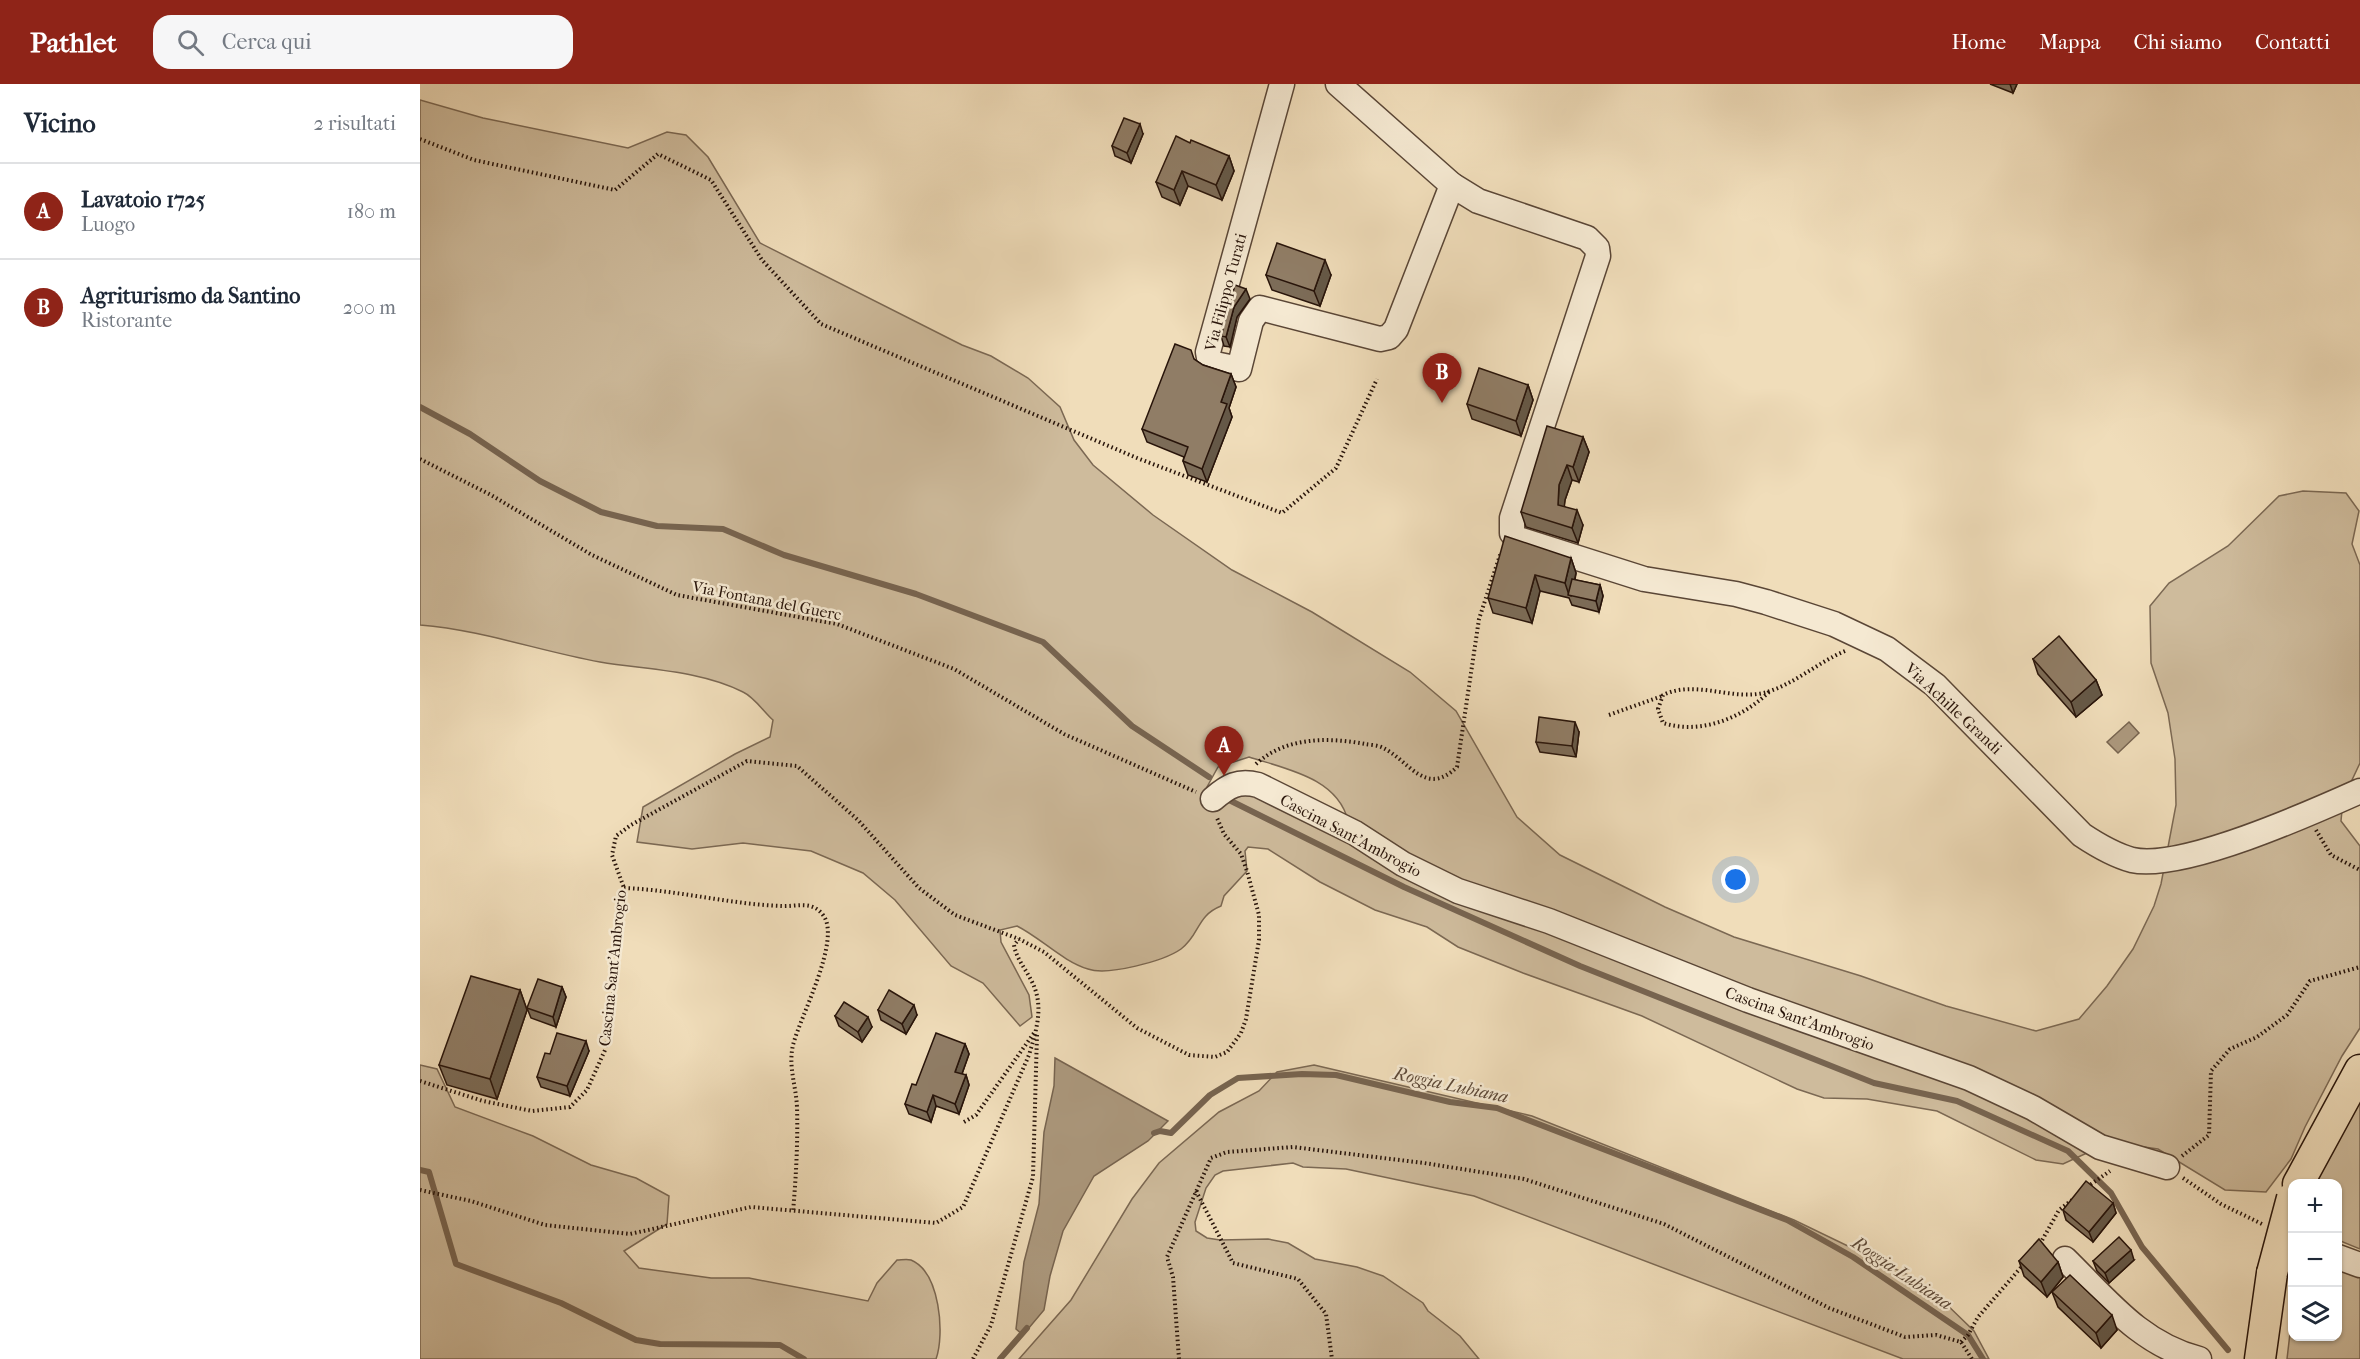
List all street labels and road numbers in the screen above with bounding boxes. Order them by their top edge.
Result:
street label: Via Filippo Turati [1200,231,1250,354]
street label: Via Fontana del Guerc [690,577,843,624]
street label: Via Achille Grandi [1901,658,2006,758]
street label: Cascina Sant'Ambrogio [1277,790,1425,881]
street label: Cascina Sant'Ambrogio [595,889,630,1047]
street label: Cascina Sant'Ambrogio [1723,983,1877,1054]

